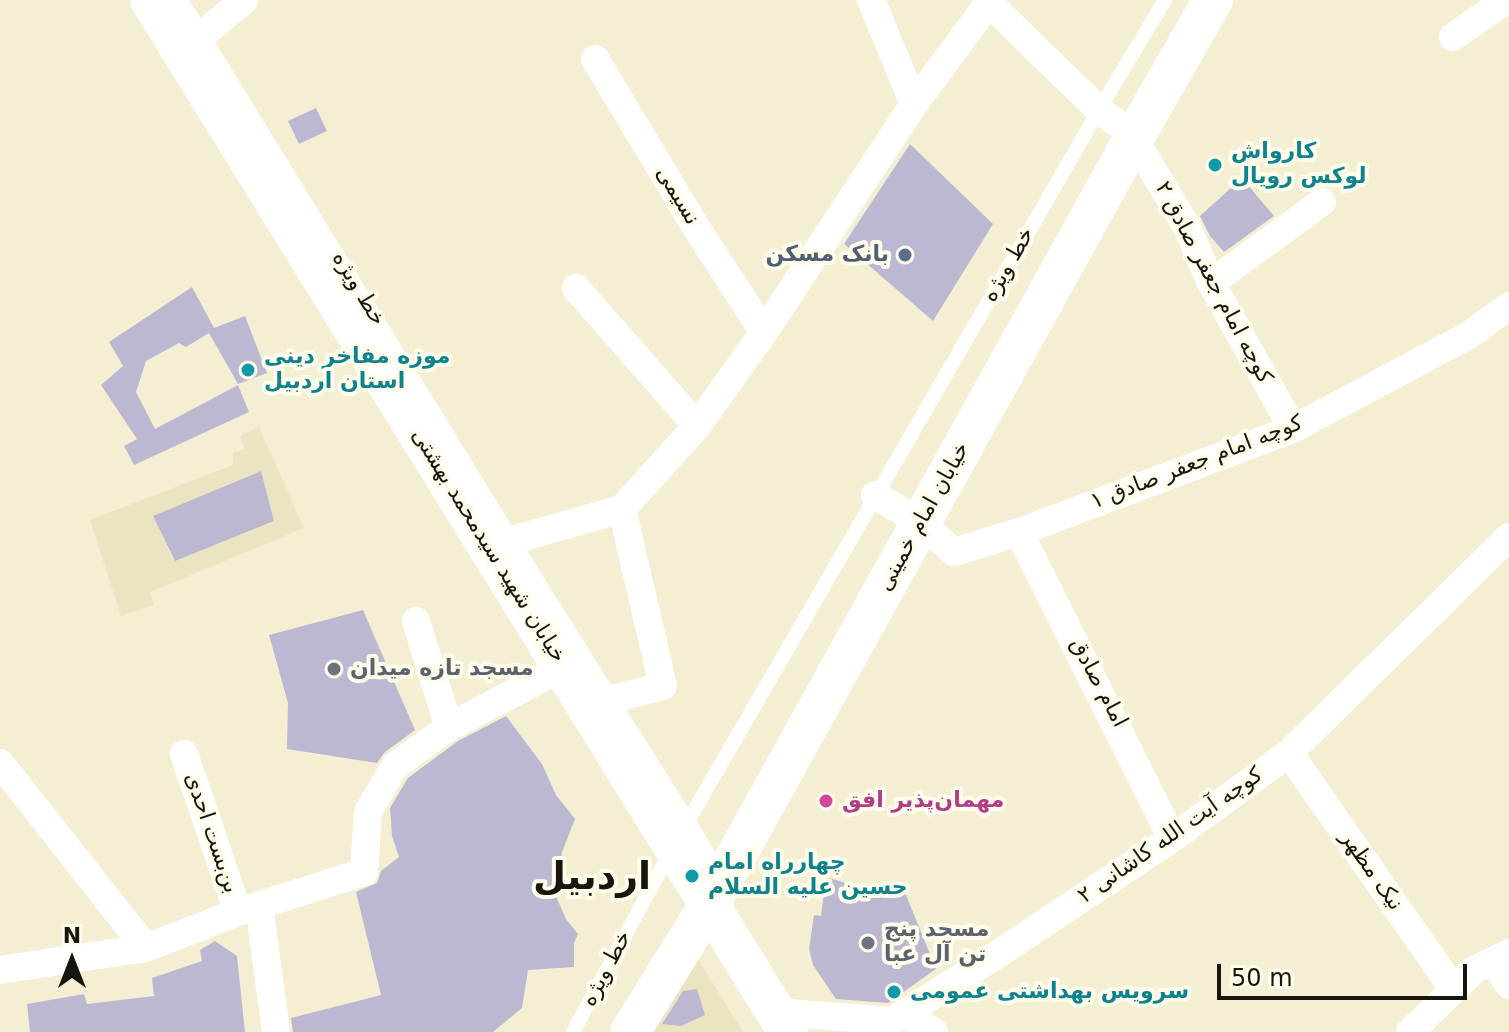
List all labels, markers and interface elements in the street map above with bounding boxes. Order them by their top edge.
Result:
place label: کارواش لوکس رویال [1231,139,1367,190]
marker: کارواش لوکس رویال [1206,156,1224,174]
street label: نسیمی [649,162,705,230]
street label: کوچه امام جعفر صادق ۲ [1149,177,1277,389]
street label: خط ویژه [977,223,1041,307]
place label: بانک مسکن [765,242,889,268]
marker: بانک مسکن [896,246,914,264]
street label: خط ویژه [326,247,390,331]
place label: موزه مفاخر دینی استان اردبیل [264,344,450,396]
marker: موزه مفاخر دینی استان اردبیل [239,361,257,379]
street label: کوچه امام جعفر صادق ۱ [1087,410,1307,516]
street label: خیابان شهید سیدمحمد بهشتی [405,424,571,668]
street label: خیابان امام خمینی [872,438,976,596]
street label: امام صادق [1063,634,1133,732]
place label: مسجد تازه میدان [350,656,534,682]
marker: مسجد تازه میدان [325,660,343,678]
street label: کوچه آیت الله کاشانی ۲ [1074,762,1268,910]
street label: بن‌بست احدی [178,769,244,897]
place label: مهمان‌پذیر افق [842,788,1004,814]
marker: مهمان‌پذیر افق [817,792,835,810]
street label: نیک مظهر [1334,826,1408,916]
place label: چهارراه امام حسین علیه السلام [708,850,908,902]
district label: اردبیل [533,856,651,902]
marker: چهارراه امام حسین علیه السلام [683,867,701,885]
place label: مسجد پنج تن آل عبا [884,917,989,968]
north arrow [32,920,112,1000]
text: N [63,923,81,948]
street label: خط ویژه [576,927,638,1011]
marker: مسجد پنج تن آل عبا [859,934,877,952]
scale bar [1221,948,1471,998]
text: 50 m [1231,964,1293,992]
place label: سرویس بهداشتی عمومی [910,979,1189,1005]
marker: سرویس بهداشتی عمومی [885,983,903,1001]

